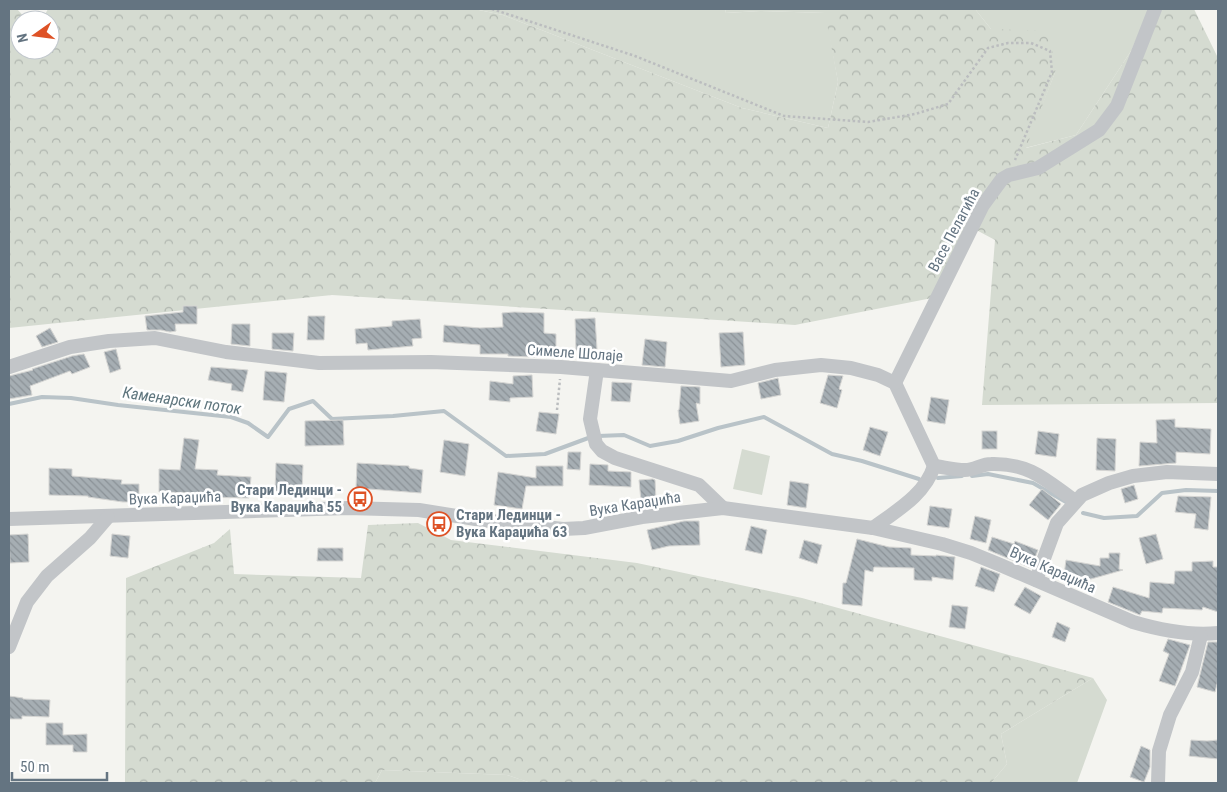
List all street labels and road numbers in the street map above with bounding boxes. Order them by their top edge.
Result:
street label: Васе Пелагића [924,185,984,275]
street label: Симеле Шолаје [527,341,623,365]
street label: Вука Караџића [129,487,221,509]
street label: Вука Караџића [588,488,682,520]
street label: Вука Караџића [1007,543,1099,597]

